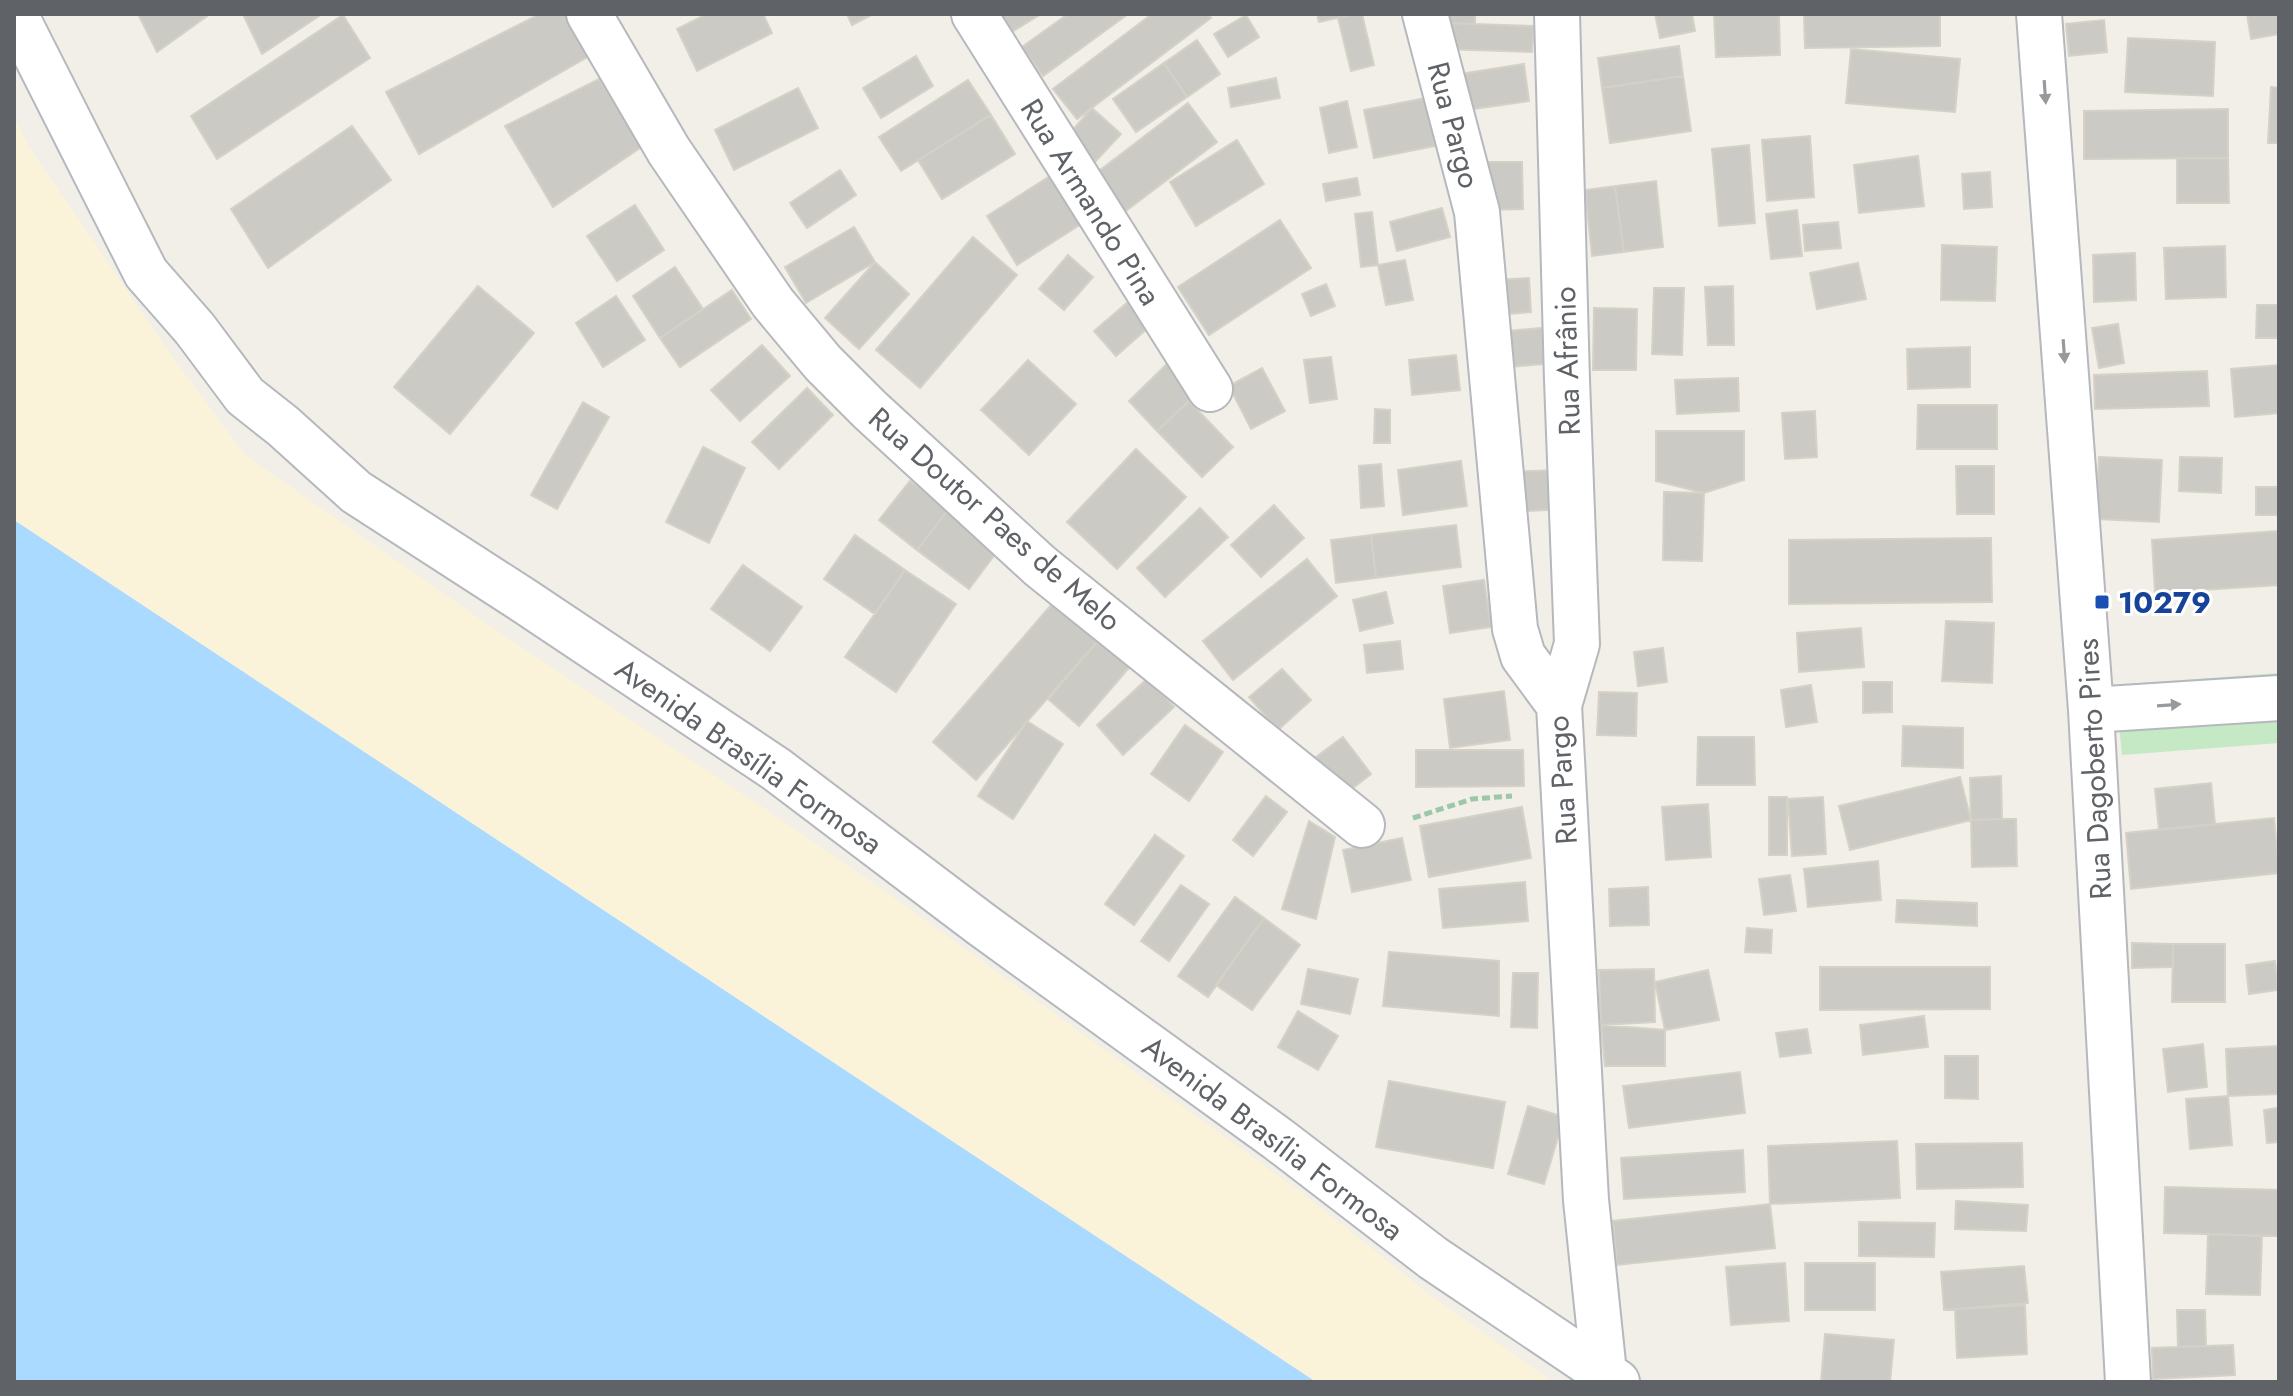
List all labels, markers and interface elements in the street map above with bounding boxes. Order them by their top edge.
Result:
street label: Rua Pargo [1417,57,1491,193]
one-way arrow [2039,80,2052,105]
street label: Rua Armando Pina [1010,90,1172,314]
street label: Rua Afrânio [1543,286,1591,436]
one-way arrow [2058,339,2071,364]
street label: Rua Doutor Paes de Melo [859,397,1131,641]
place label: 10279 [2118,581,2211,624]
marker: 10279 [2093,593,2111,611]
street label: Rua Dagoberto Pires [2066,637,2122,901]
street label: Avenida Brasília Formosa [607,647,891,865]
one-way arrow [2157,698,2182,711]
street label: Rua Pargo [1536,714,1588,846]
street label: Avenida Brasília Formosa [1133,1025,1413,1251]

